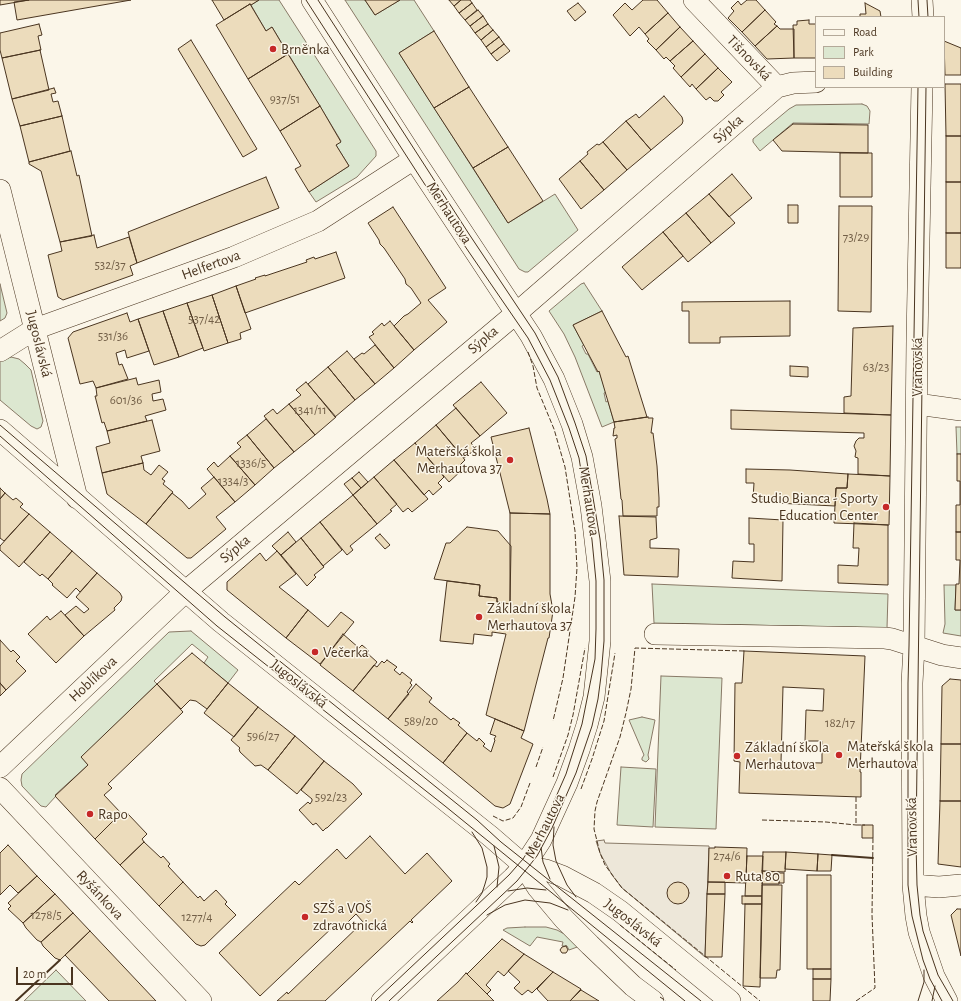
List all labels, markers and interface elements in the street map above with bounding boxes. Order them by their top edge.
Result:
legend [815,16,945,88]
text: Road [853,26,877,38]
street label: Tišnovská [723,31,775,85]
place label: Brněnka [281,40,330,58]
marker: Brněnka [268,44,278,54]
text: Park [853,46,874,58]
text: Building [853,66,893,78]
house number: 937/51 [270,91,300,107]
street label: Sýpka [709,111,747,147]
street label: Merhautova [422,179,476,247]
house number: 73/29 [843,229,869,245]
street label: Helfertova [179,246,243,284]
house number: 532/37 [94,257,126,273]
street label: Jugoslávská [22,309,56,379]
house number: 537/42 [188,311,220,327]
street label: Sýpka [464,322,502,358]
house number: 531/36 [98,328,128,344]
street label: Vranovská [908,337,926,397]
house number: 63/23 [863,359,889,375]
house number: 601/36 [110,392,142,408]
house number: 1341/11 [293,402,327,418]
place label: Mateřská škola Merhautova 37 [415,442,502,477]
house number: 1336/5 [236,455,266,471]
marker: Mateřská škola Merhautova 37 [505,455,515,465]
street label: Merhautova [575,465,603,537]
house number: 1334/3 [218,473,248,489]
place label: Studio Bianca - Sporty Education Center [751,489,878,524]
marker: Studio Bianca - Sporty Education Center [881,502,891,512]
street label: Sýpka [216,531,254,567]
place label: Základní škola Merhautova 37 [487,599,572,634]
marker: Základní škola Merhautova 37 [474,612,484,622]
place label: Večerka [323,643,369,661]
marker: Večerka [310,647,320,657]
street label: Hoblíkova [65,652,121,706]
street label: Jugoslávská [267,656,331,712]
house number: 589/20 [404,713,438,729]
house number: 182/17 [825,715,855,731]
house number: 596/27 [247,728,279,744]
place label: Mateřská škola Merhautova [847,737,934,772]
place label: Základní škola Merhautova [745,738,829,773]
marker: Mateřská škola Merhautova [834,750,844,760]
marker: Základní škola Merhautova [732,751,742,761]
house number: 592/23 [315,789,347,805]
street label: Merhautova [521,791,569,861]
street label: Vranovská [902,797,922,857]
place label: Rapo [98,805,128,823]
marker: Rapo [85,809,95,819]
house number: 274/6 [713,848,741,864]
street label: Ryšánkova [73,866,127,924]
place label: Ruta 80 [735,867,780,885]
marker: Ruta 80 [722,871,732,881]
street label: Jugoslávská [601,895,665,951]
place label: SZŠ a VOŠ zdravotnická [313,899,387,934]
house number: 1278/5 [30,907,62,923]
house number: 1277/4 [181,909,213,925]
marker: SZŠ a VOŠ zdravotnická [300,912,310,922]
scale bar [18,959,75,985]
text: 20 m [23,968,46,980]

